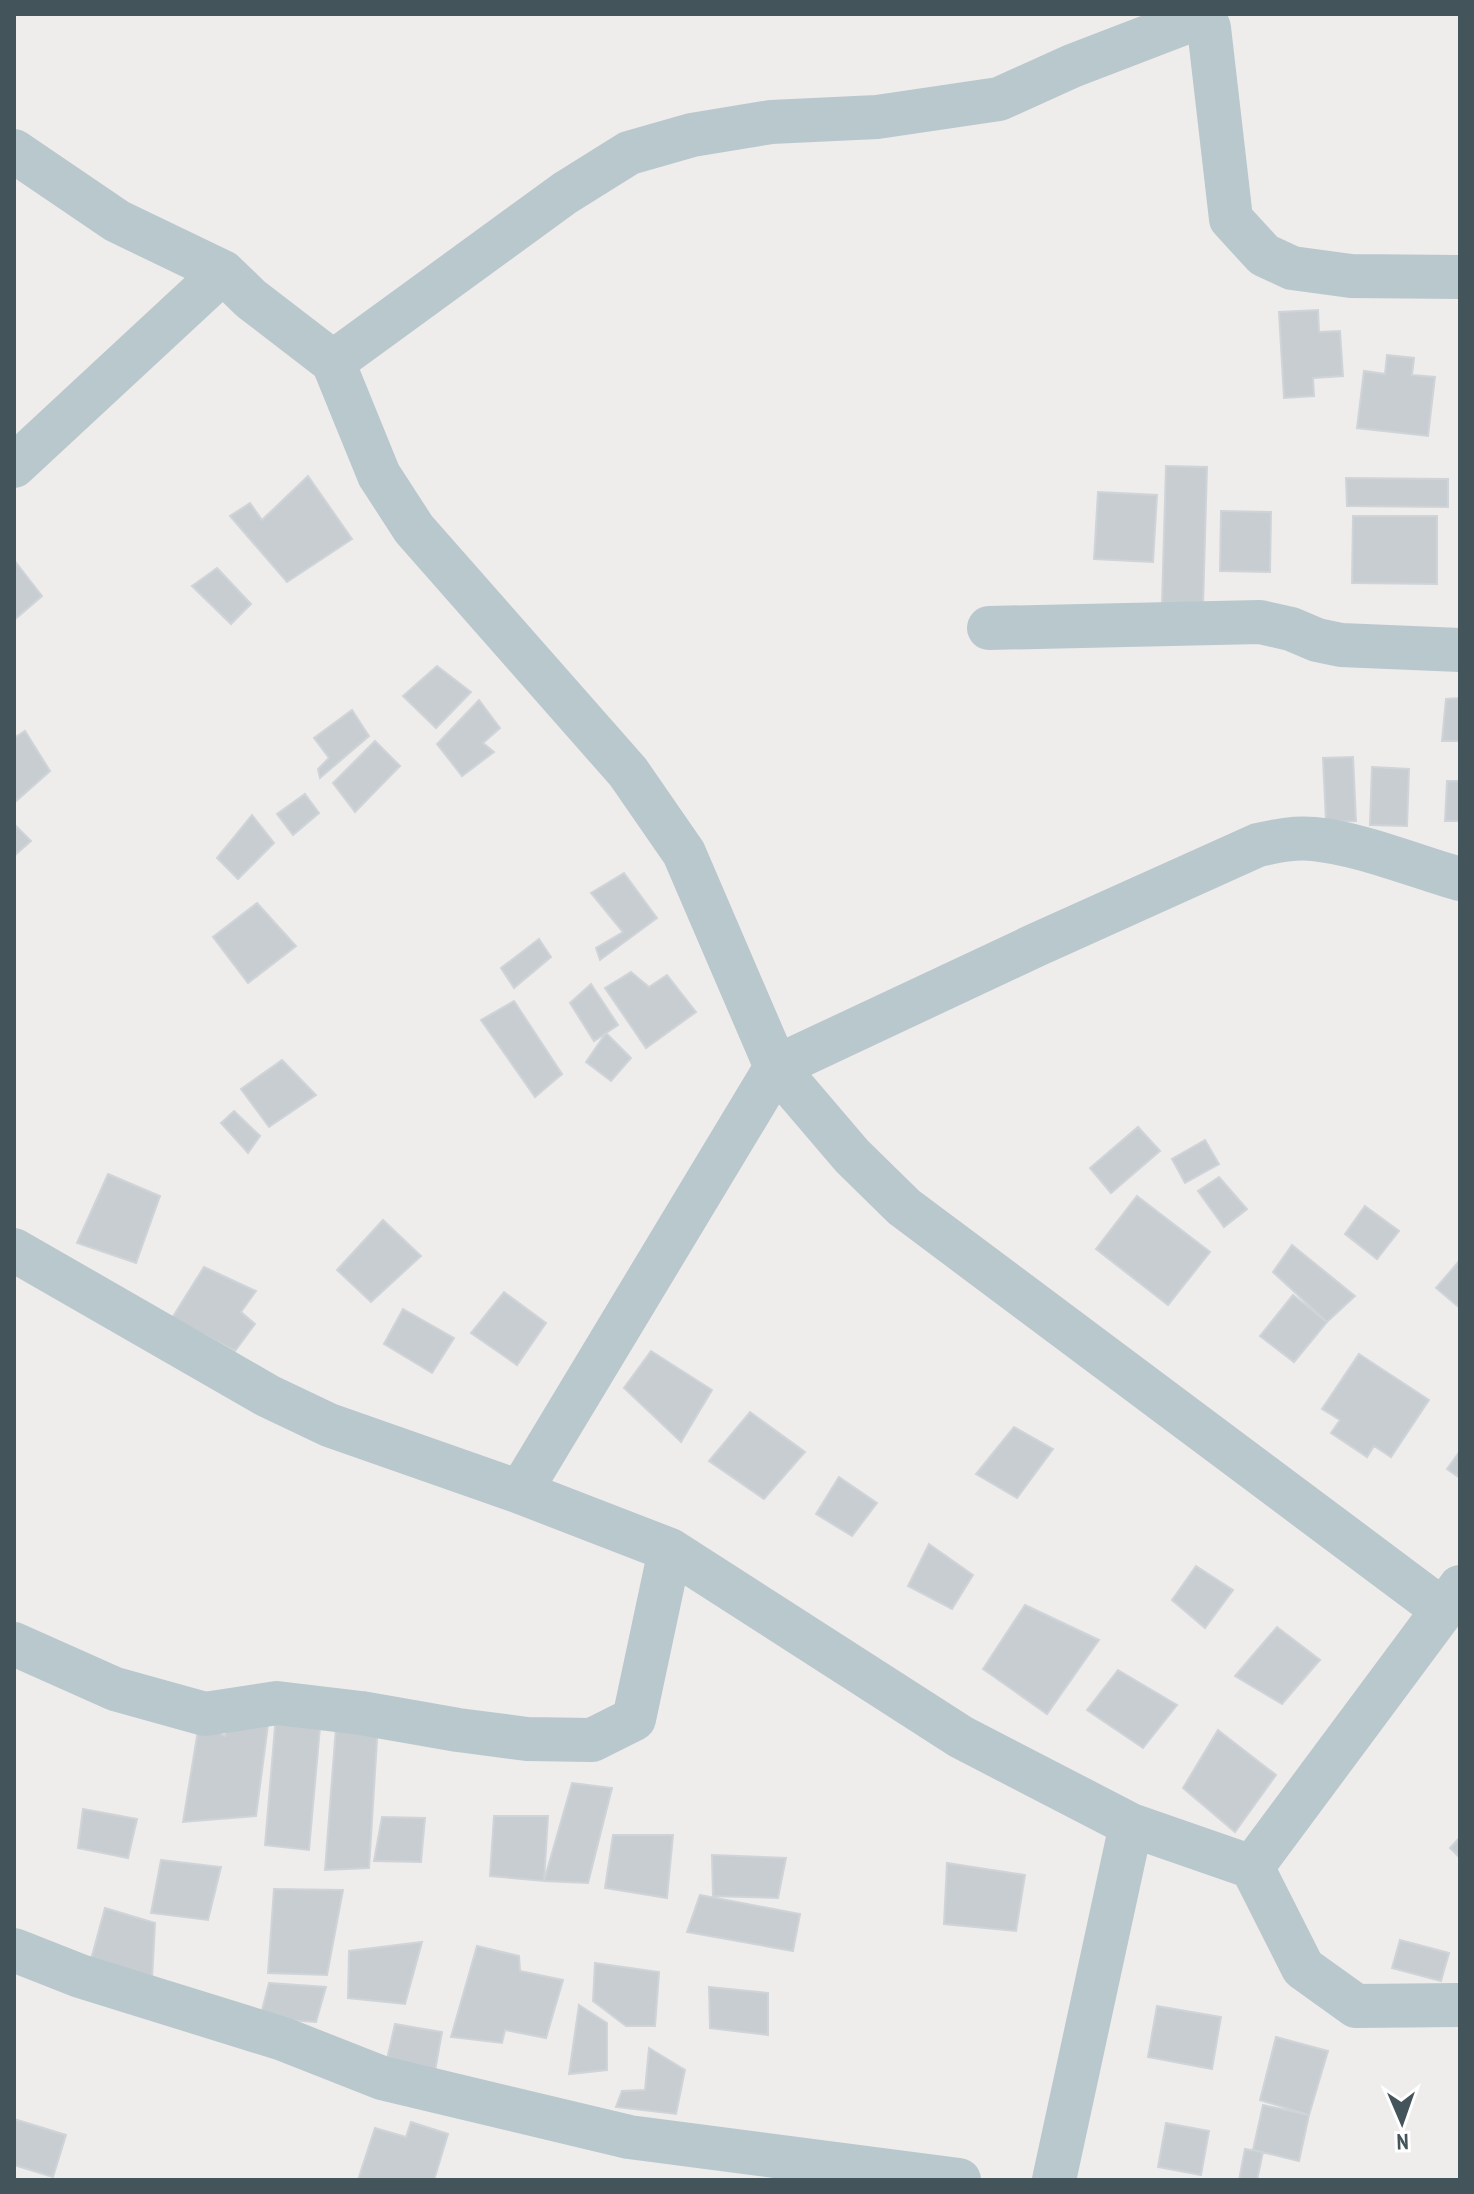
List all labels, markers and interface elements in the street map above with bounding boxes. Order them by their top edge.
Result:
north arrow [1362,2082,1442,2162]
text: N [1396,2128,1409,2156]

